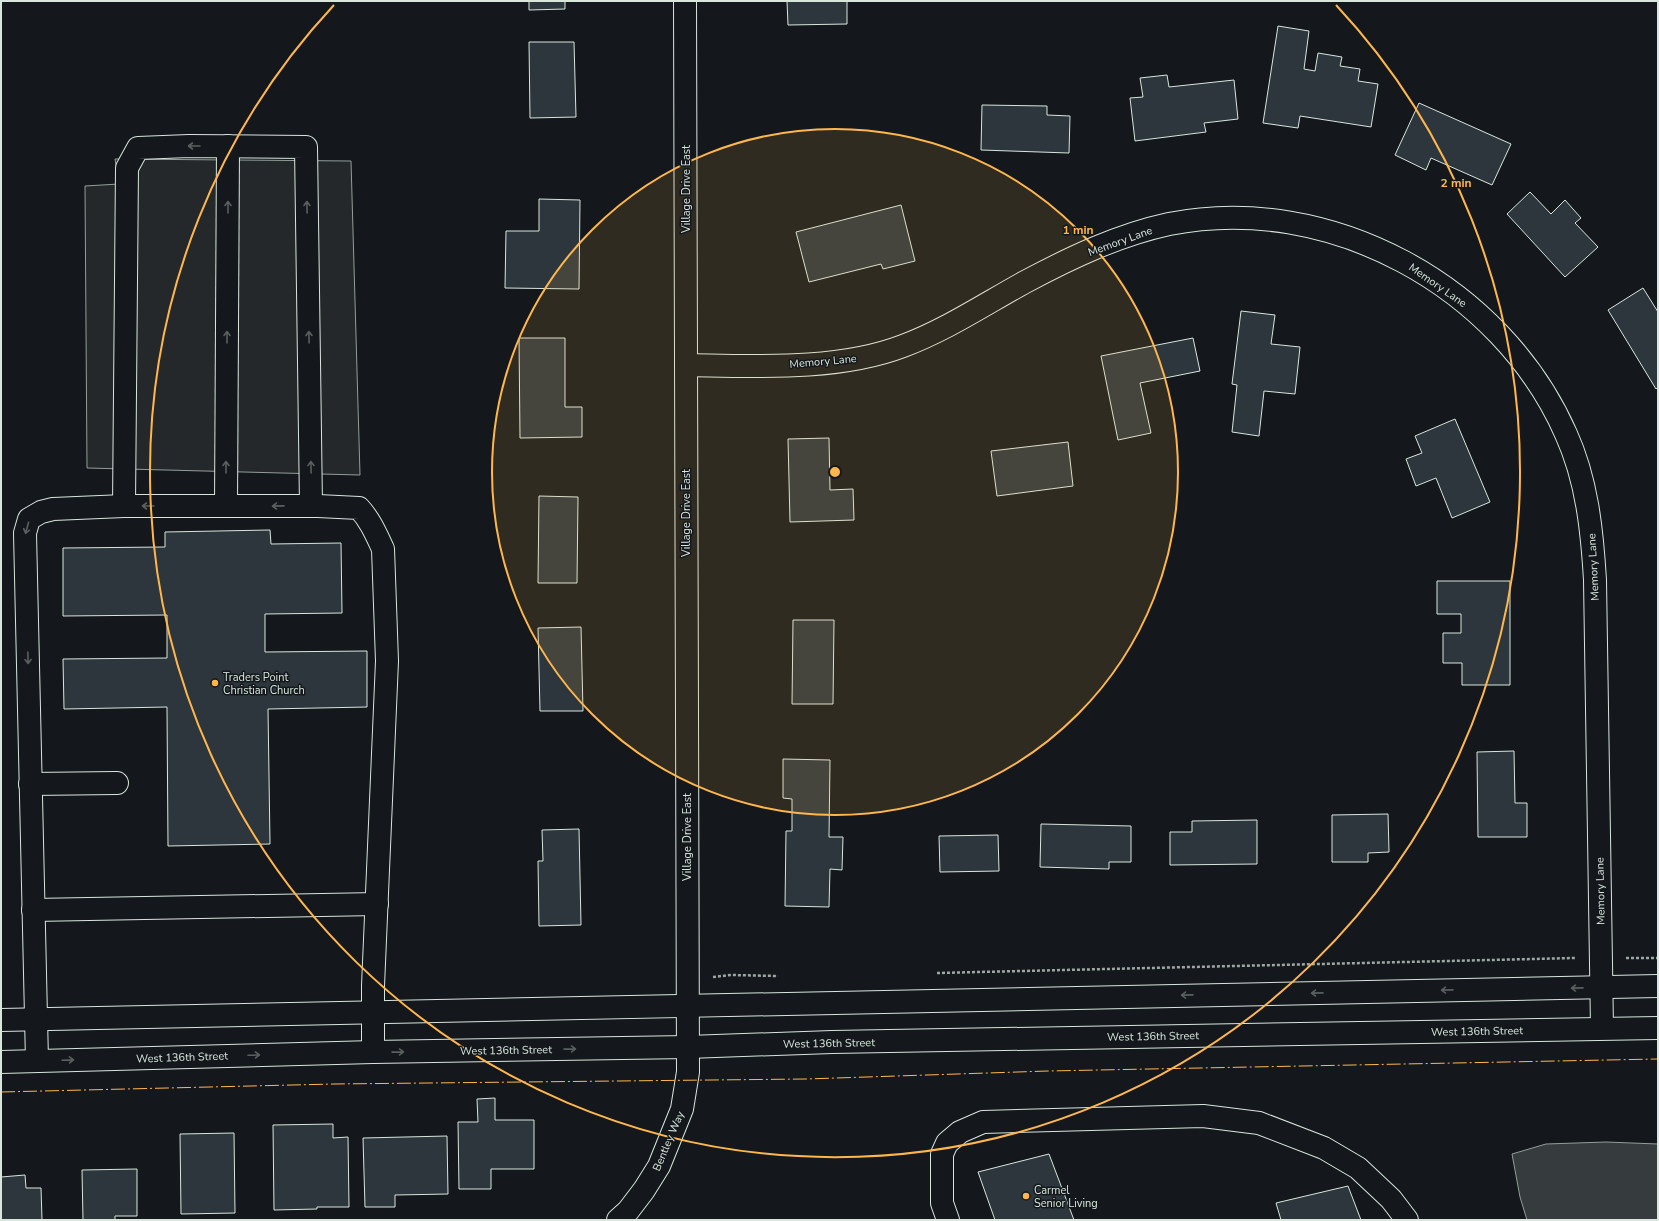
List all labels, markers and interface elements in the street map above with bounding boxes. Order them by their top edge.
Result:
one-way arrow [188,142,201,150]
street label: Village Drive East [679,145,694,234]
text: 2 min [1440,175,1472,191]
one-way arrow [224,201,232,214]
one-way arrow [303,201,311,214]
text: 1 min [1062,222,1094,238]
street label: Memory Lane [1086,223,1155,260]
street label: Memory Lane [1406,260,1470,311]
one-way arrow [223,331,231,344]
one-way arrow [305,331,313,344]
street label: Memory Lane [789,351,857,372]
one-way arrow [222,461,230,474]
one-way arrow [307,461,315,474]
centre of rings [828,465,842,479]
street label: Village Drive East [679,469,694,558]
one-way arrow [142,502,155,510]
one-way arrow [272,502,285,510]
one-way arrow [23,521,30,534]
street label: Memory Lane [1584,533,1603,601]
one-way arrow [24,651,31,664]
place label: Traders Point Christian Church [223,670,305,698]
marker: Traders Point Christian Church [210,678,220,688]
street label: Village Drive East [680,793,695,882]
street label: Memory Lane [1592,857,1609,925]
one-way arrow [1571,984,1584,992]
one-way arrow [1441,986,1454,994]
one-way arrow [1311,989,1324,997]
one-way arrow [1181,992,1194,999]
street label: West 136th Street [1431,1023,1523,1040]
street label: West 136th Street [1107,1028,1199,1045]
street label: West 136th Street [783,1035,875,1052]
street label: West 136th Street [460,1042,552,1059]
one-way arrow [563,1045,576,1053]
street label: West 136th Street [136,1048,228,1067]
one-way arrow [391,1048,404,1055]
one-way arrow [247,1051,260,1059]
one-way arrow [61,1056,74,1064]
street label: Bentley Way [649,1109,688,1173]
place label: Carmel Senior Living [1034,1183,1098,1211]
marker: Carmel Senior Living [1021,1191,1031,1201]

